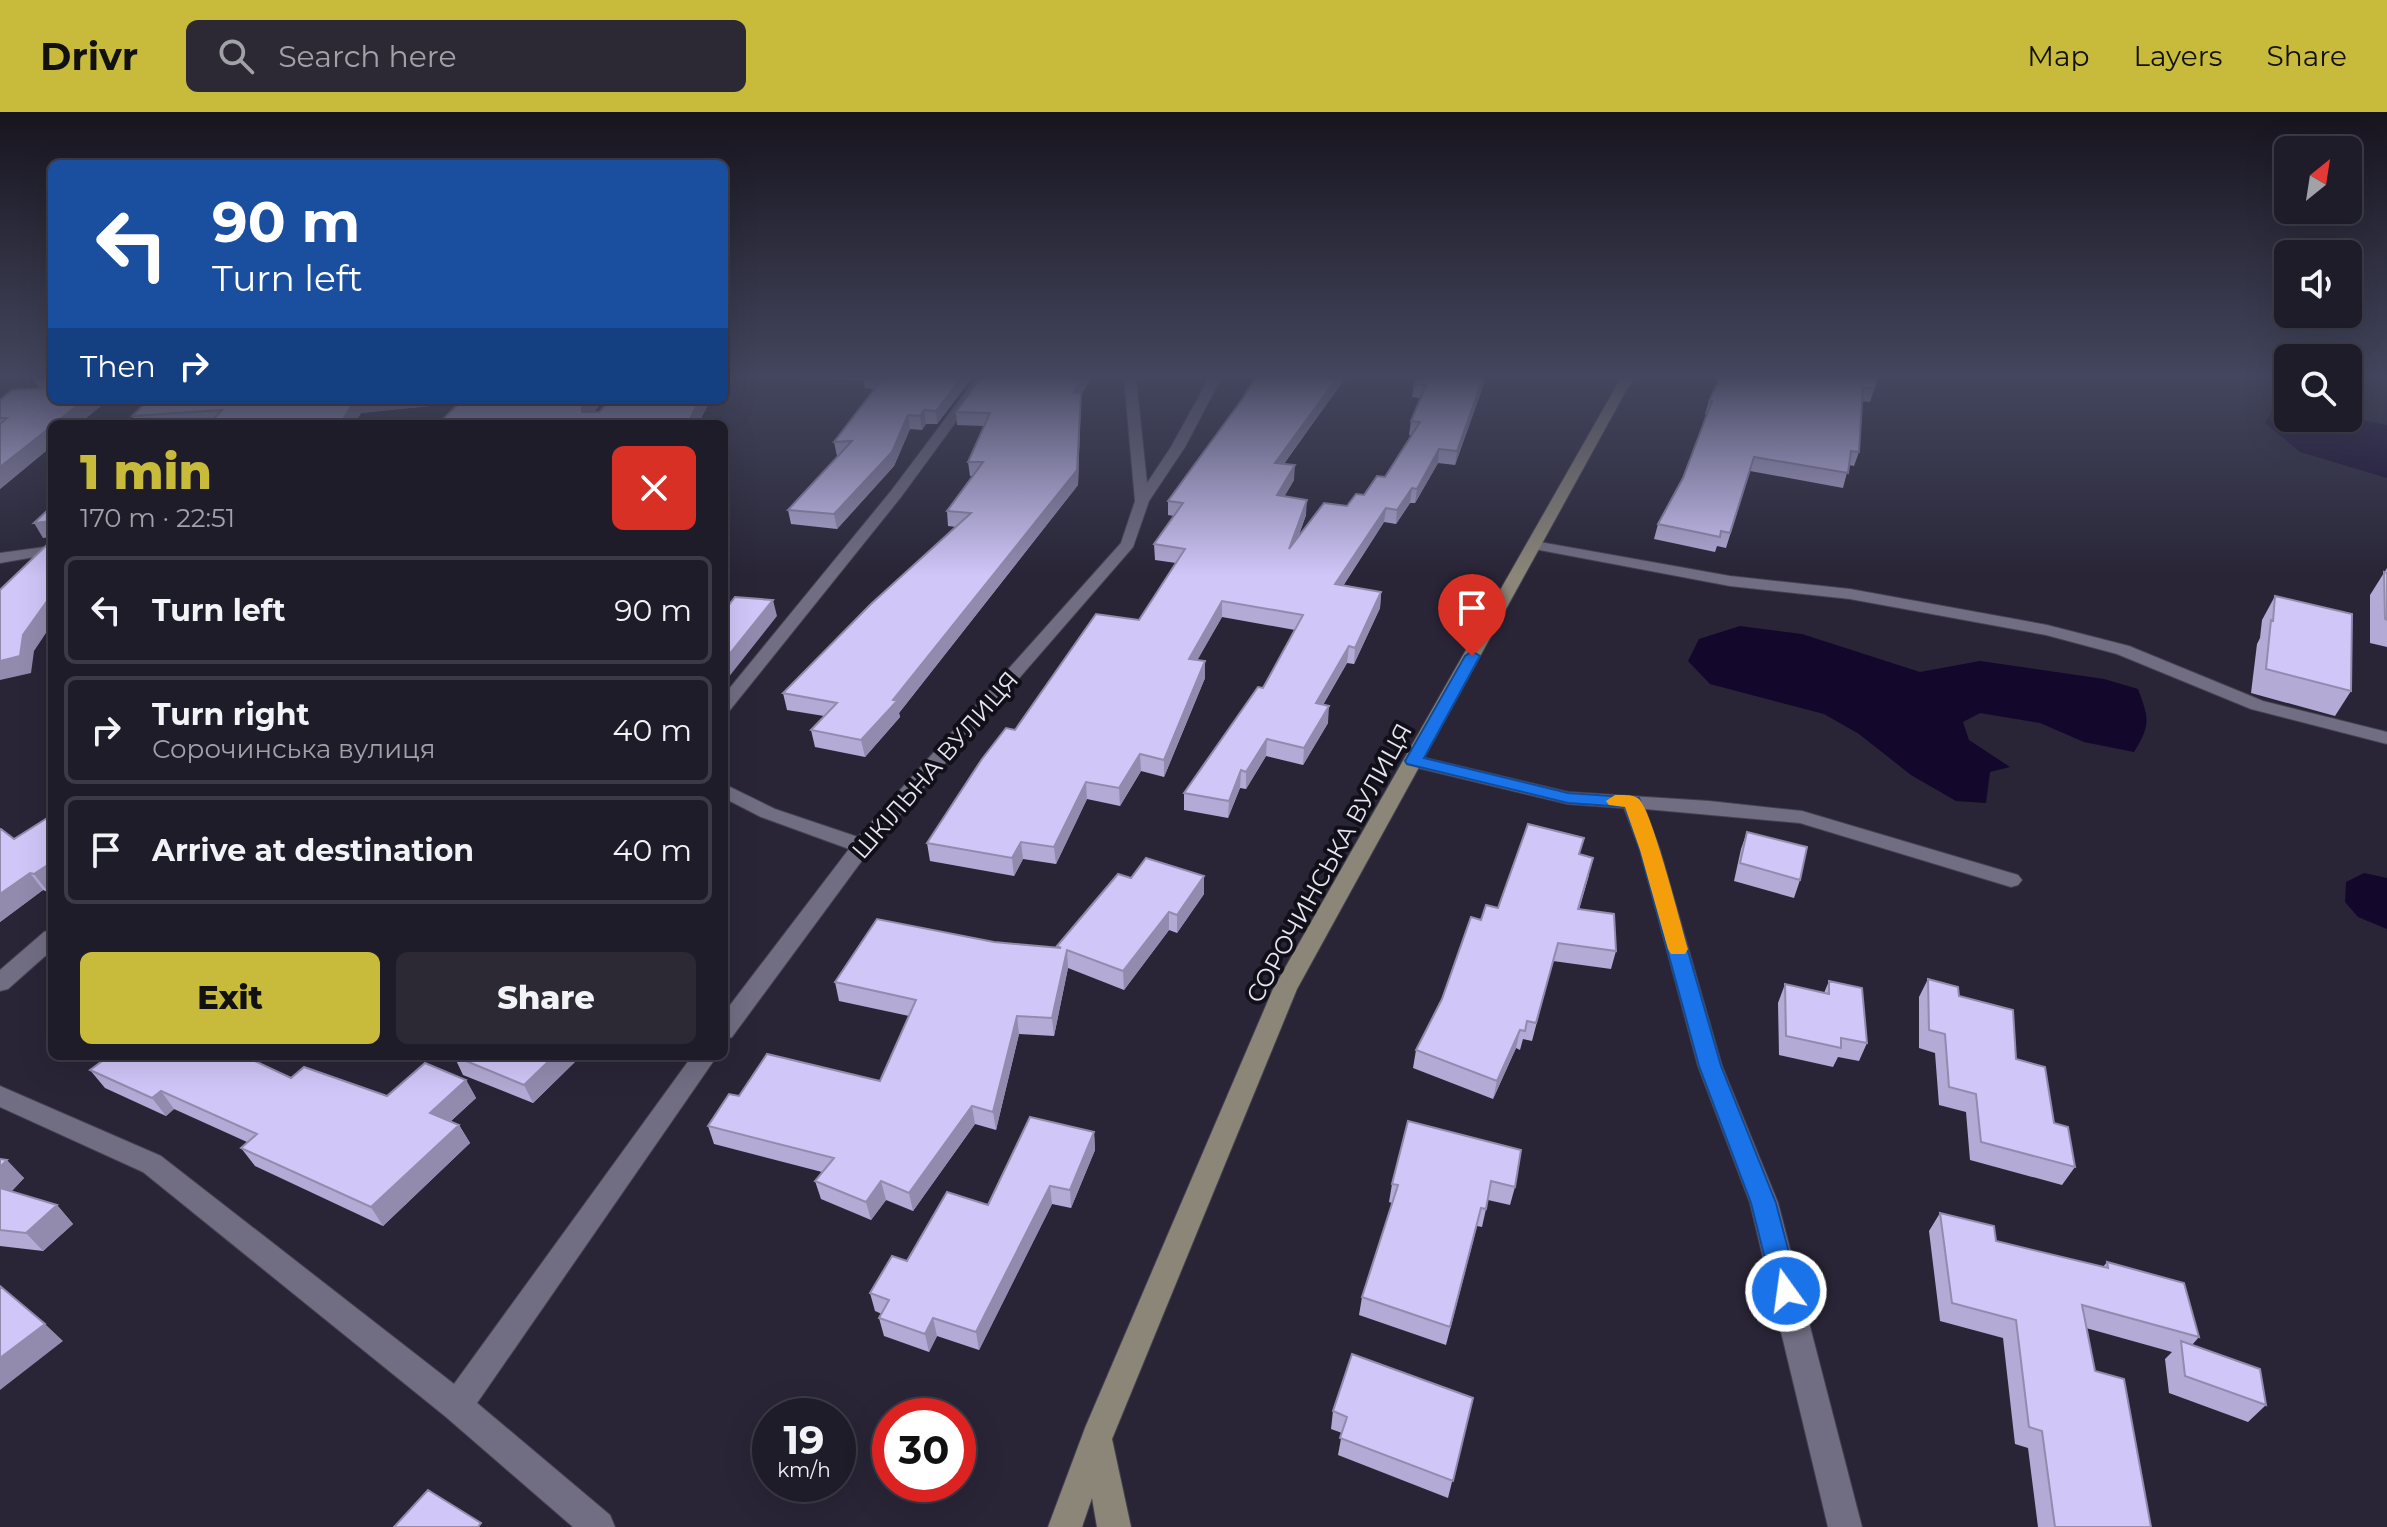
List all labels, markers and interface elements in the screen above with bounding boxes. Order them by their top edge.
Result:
search box [186,20,746,92]
text: Drivr [40,33,138,80]
icon: search [214,34,258,78]
text: Search here [278,38,457,75]
text: Map [2027,39,2090,73]
text: Layers [2134,39,2223,73]
text: Share [2267,39,2347,73]
north arrow [2274,136,2362,224]
map controls [2274,136,2362,432]
text: 90 m [212,188,360,256]
icon: left [80,192,184,296]
button: sound [2274,240,2362,328]
text: Turn left [212,256,363,300]
icon: right [172,344,216,388]
button: search [2274,344,2362,432]
text: Then [80,348,156,385]
text: 1 min [80,443,212,501]
button: close [612,446,696,530]
text: 170 m · 22:51 [80,502,235,534]
pin [1438,574,1506,656]
icon: arrive [1450,586,1494,630]
icon: left [84,588,128,632]
text: Turn left [152,592,285,629]
text: 90 m [614,592,692,629]
street label: ШКІЛЬНА ВУЛИЦЯ [846,665,1024,865]
text: Turn right [152,696,309,733]
icon: right [84,708,128,752]
text: 40 m [613,712,692,749]
street label: СОРОЧИНСЬКА ВУЛИЦЯ [1240,718,1418,1008]
text: Сорочинська вулиця [152,733,436,765]
icon: arrive [84,828,128,872]
text: Arrive at destination [152,832,474,869]
text: 40 m [613,832,692,869]
button: Exit [80,952,380,1044]
button: Share [396,952,696,1044]
position arrow [1744,1249,1828,1333]
speed limit sign: 30 [872,1398,976,1502]
text: 19 [783,1415,825,1464]
text: km/h [777,1458,831,1482]

